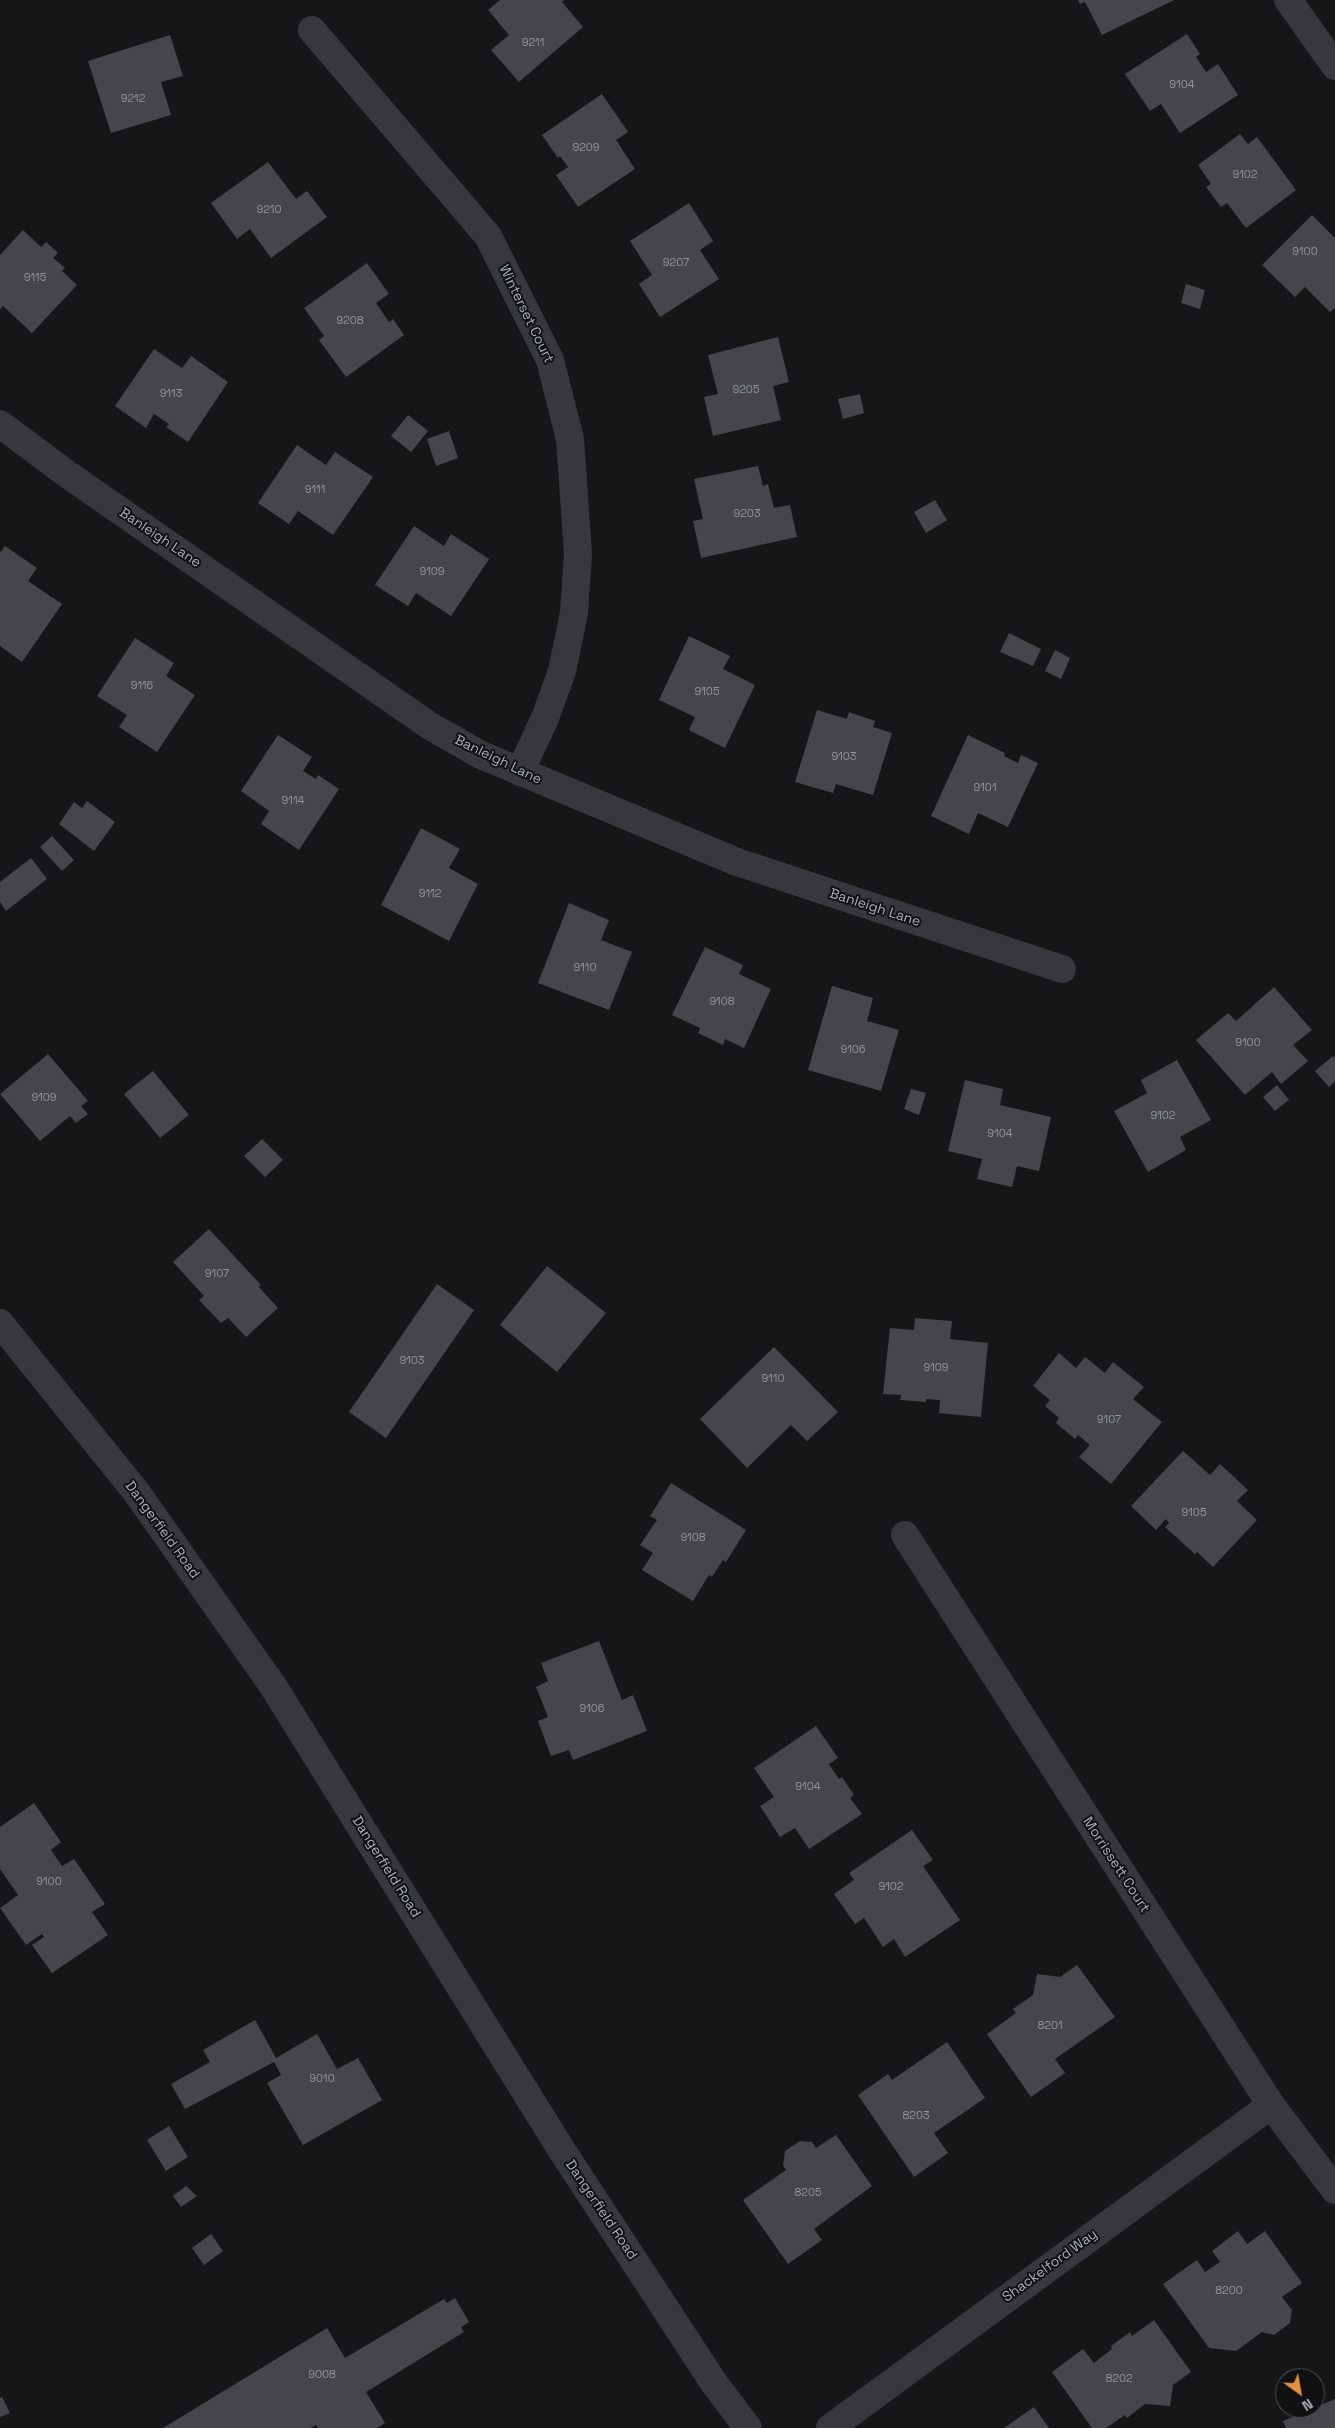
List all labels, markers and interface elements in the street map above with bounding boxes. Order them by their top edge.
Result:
house number: 9211 [522,36,544,50]
house number: 9104 [1169,78,1195,92]
house number: 9212 [121,92,145,106]
house number: 9209 [572,141,600,155]
house number: 9102 [1232,168,1258,182]
house number: 9210 [256,203,282,217]
house number: 9100 [1292,245,1318,259]
house number: 9207 [663,256,689,270]
street label: Winterset Court [495,262,557,366]
house number: 9115 [24,271,46,285]
house number: 9208 [336,314,364,328]
house number: 9205 [732,383,760,397]
house number: 9113 [160,387,182,401]
house number: 9111 [305,483,325,497]
street label: Banleigh Lane [116,505,204,571]
house number: 9203 [733,507,761,521]
house number: 9109 [419,565,445,579]
house number: 9116 [131,679,153,693]
house number: 9105 [695,685,719,699]
street label: Banleigh Lane [452,732,544,788]
house number: 9103 [831,750,857,764]
house number: 9101 [974,781,996,795]
house number: 9114 [282,794,304,808]
street label: Banleigh Lane [827,885,923,931]
house number: 9112 [419,887,441,901]
house number: 9110 [574,961,596,975]
house number: 9108 [709,995,735,1009]
house number: 9100 [1235,1036,1261,1050]
house number: 9106 [840,1043,866,1057]
house number: 9109 [31,1091,57,1105]
house number: 9102 [1150,1109,1176,1123]
house number: 9104 [987,1127,1013,1141]
house number: 9107 [205,1267,229,1281]
house number: 9103 [399,1354,425,1368]
house number: 9109 [923,1361,949,1375]
house number: 9110 [762,1372,784,1386]
house number: 9107 [1097,1413,1121,1427]
street label: Dangerfield Road [121,1478,203,1582]
house number: 9105 [1182,1506,1206,1520]
house number: 9108 [680,1531,706,1545]
house number: 9106 [579,1702,605,1716]
house number: 9104 [795,1780,821,1794]
street label: Dangerfield Road [348,1813,424,1921]
street label: Morrissett Court [1079,1814,1153,1916]
house number: 9100 [36,1875,62,1889]
house number: 9102 [878,1880,904,1894]
house number: 8201 [1037,2019,1063,2033]
house number: 9010 [309,2072,335,2086]
house number: 8203 [902,2109,930,2123]
street label: Dangerfield Road [561,2157,641,2263]
house number: 8205 [794,2186,822,2200]
street label: Shackelford Way [999,2226,1101,2306]
house number: 8200 [1215,2284,1243,2298]
house number: 9008 [308,2368,336,2382]
north arrow [1275,2368,1325,2418]
house number: 8202 [1105,2372,1133,2386]
text: N [1299,2395,1316,2415]

